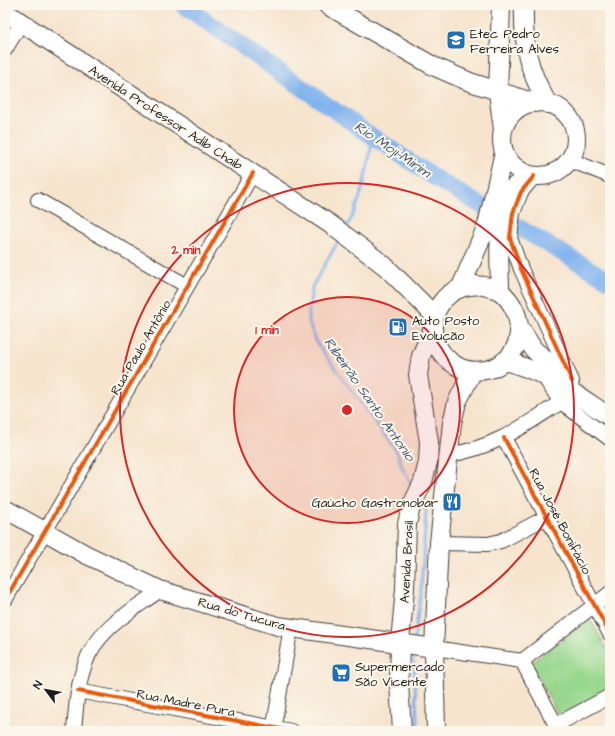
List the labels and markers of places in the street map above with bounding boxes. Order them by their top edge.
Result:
place label: Etec Pedro Ferreira Alves [470,25,560,58]
school or university icon: Etec Pedro Ferreira Alves [445,29,467,51]
place label: Auto Posto Evolução [412,312,480,345]
fuel station icon: Auto Posto Evolução [387,316,409,338]
centre of rings [340,403,354,417]
restaurant icon: Gaúcho Gastronobar [441,491,463,513]
place label: Gaúcho Gastronobar [312,494,438,512]
place label: Supermercado São Vicente [355,658,445,691]
supermarket icon: Supermercado São Vicente [330,662,352,684]

